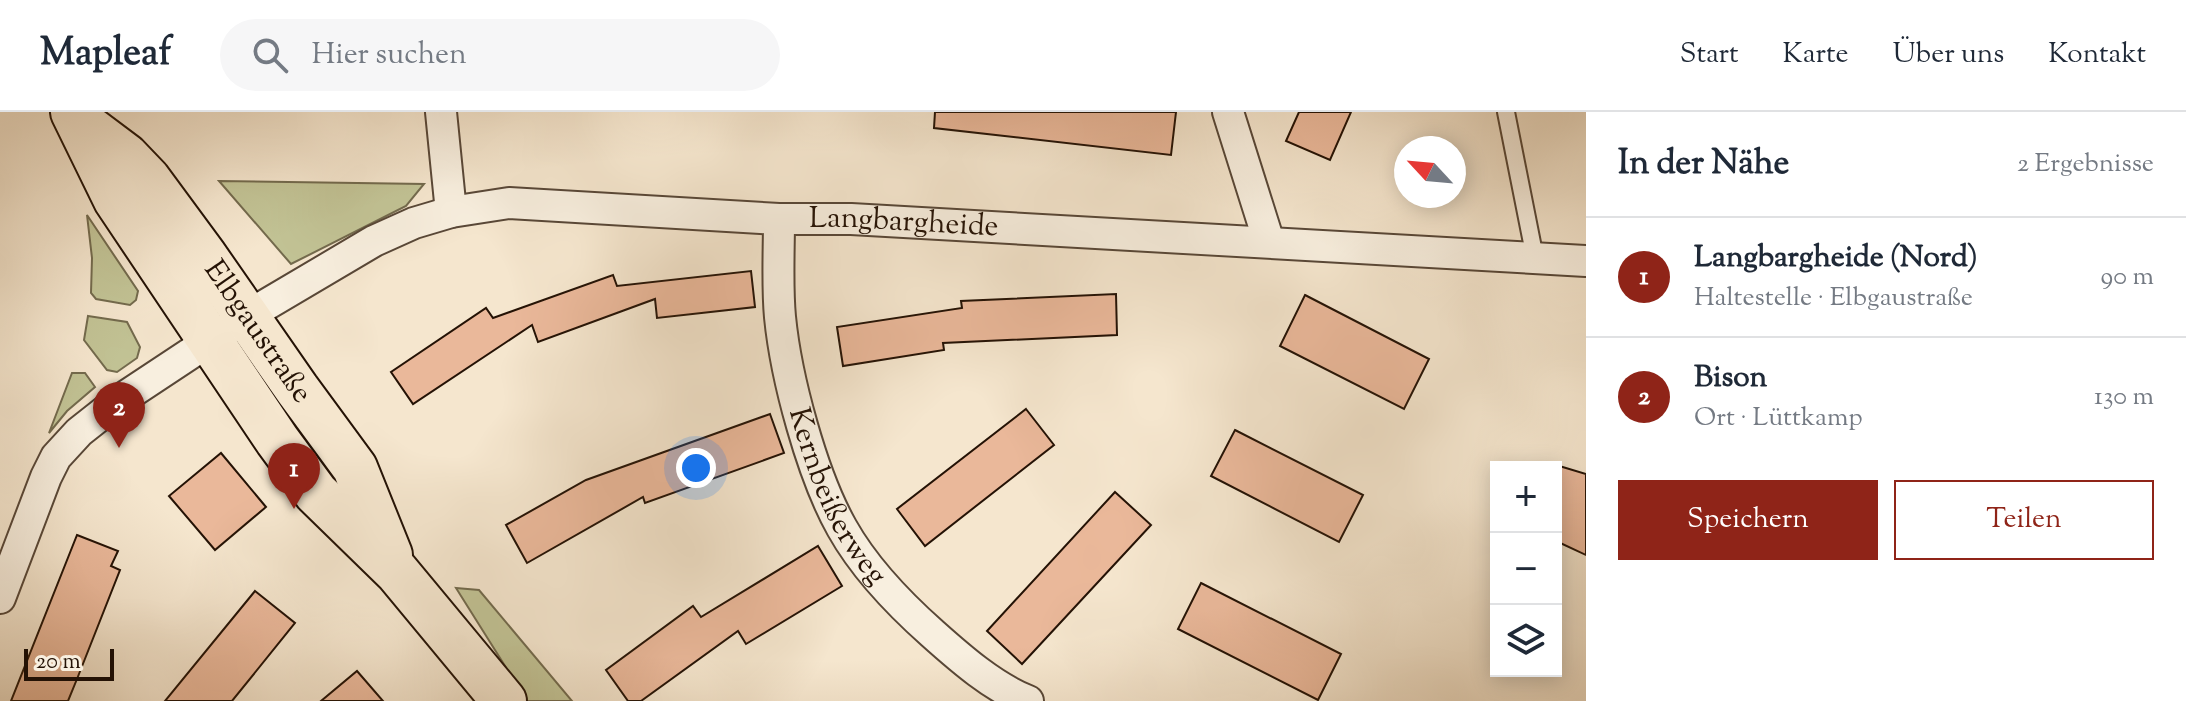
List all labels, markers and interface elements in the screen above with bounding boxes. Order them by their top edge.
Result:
search box [220,19,780,91]
text: Mapleaf [40,28,172,82]
icon: search [248,33,292,77]
text: Hier suchen [312,34,467,77]
text: Start [1680,35,1739,75]
text: Karte [1783,35,1849,75]
text: Über uns [1893,35,2004,75]
text: Kontakt [2048,35,2146,75]
north arrow [1394,136,1466,208]
text: In der Nähe [1618,140,1789,189]
text: 2 Ergebnisse [2017,146,2154,183]
street label: Langbargheide [809,198,1000,249]
text: Langbargheide (Nord) [1694,237,1977,280]
street label: Elbgaustraße [193,252,322,413]
text: 1 [1640,259,1648,296]
text: 90 m [2101,259,2154,296]
text: Haltestelle · Elbgaustraße [1694,280,1973,317]
text: Bison [1694,357,1767,400]
text: 2 [1638,379,1650,416]
text: 130 m [2094,379,2154,416]
pin: 2 [93,382,145,448]
text: Ort · Lüttkamp [1694,400,1863,437]
street label: Kernbeißerweg [777,403,896,595]
pin: 1 [268,443,320,509]
your location [676,448,716,488]
map controls [1490,461,1562,677]
button: + [1490,461,1562,533]
button: Speichern [1618,480,1878,560]
button: Teilen [1894,480,2154,560]
button: − [1490,533,1562,605]
button: layers [1490,605,1562,677]
scale bar [24,645,114,681]
text: 20 m [36,647,81,679]

